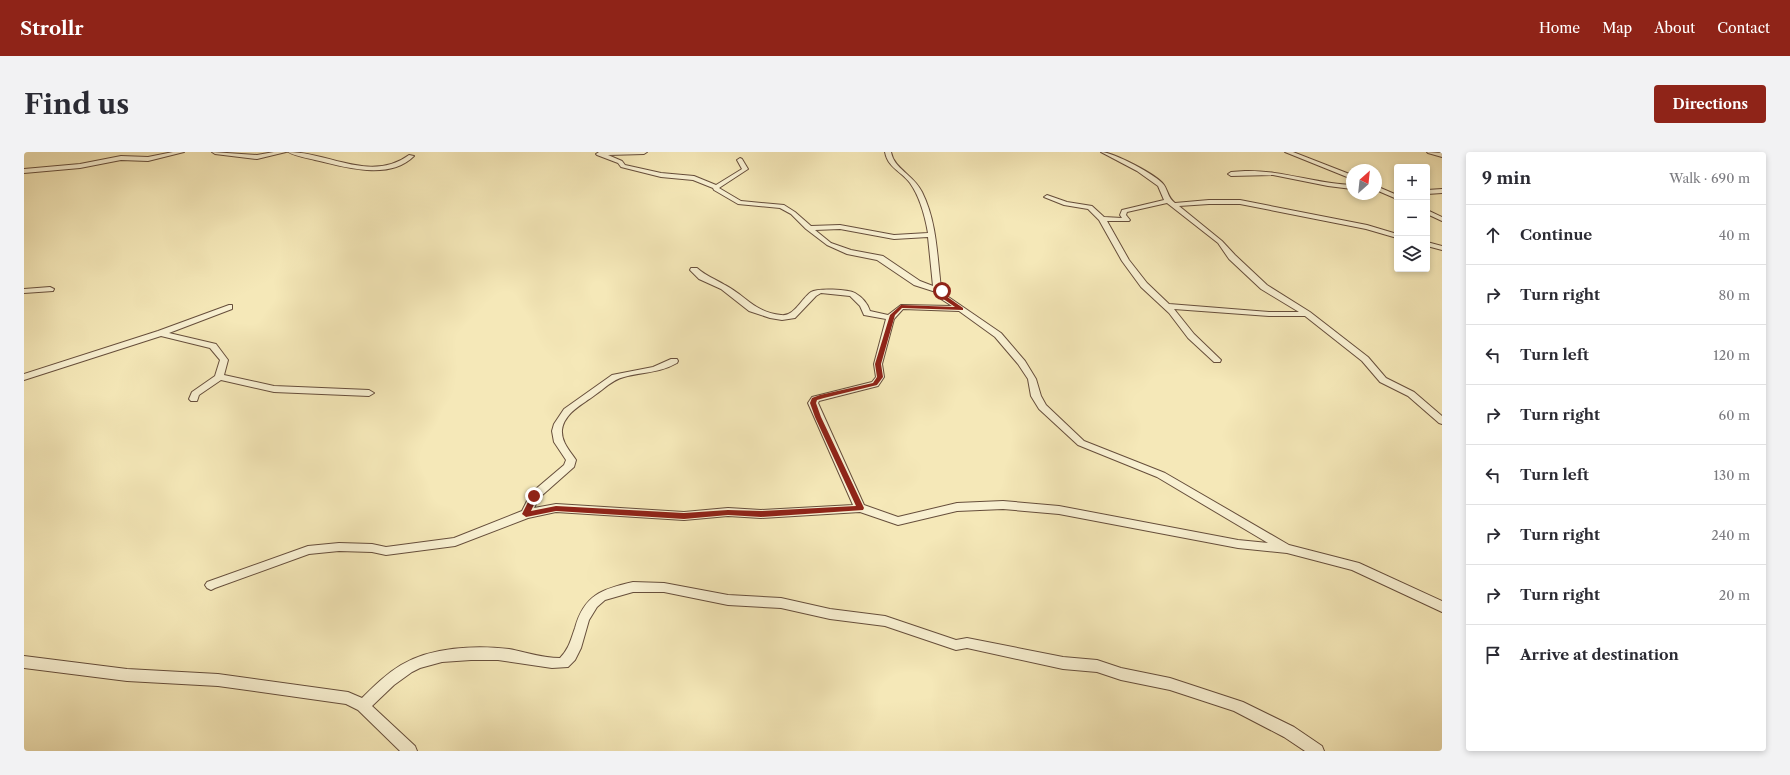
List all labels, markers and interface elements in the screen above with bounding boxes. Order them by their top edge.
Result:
text: Strollr [20,17,84,40]
text: Home [1539,19,1580,37]
text: Map [1602,19,1632,37]
text: About [1654,19,1695,37]
text: Contact [1717,19,1770,37]
button: Directions [1654,85,1766,123]
text: Find us [24,87,129,121]
north arrow [1346,164,1382,200]
map controls [1394,164,1430,272]
button: + [1394,164,1430,200]
text: 9 min [1482,168,1531,188]
text: Walk · 690 m [1669,170,1750,186]
button: − [1394,200,1430,236]
icon: ahead [1482,224,1504,246]
text: Continue [1520,225,1592,244]
text: 40 m [1719,227,1750,243]
button: layers [1394,236,1430,272]
route start [933,282,951,300]
icon: right [1482,284,1504,306]
text: Turn right [1520,285,1600,304]
text: 80 m [1718,287,1750,303]
icon: left [1482,344,1504,366]
text: Turn left [1520,345,1589,364]
text: 120 m [1713,347,1750,363]
icon: right [1482,404,1504,426]
text: Turn right [1520,405,1600,424]
text: 60 m [1719,407,1750,423]
icon: left [1482,464,1504,486]
text: Turn left [1520,465,1589,484]
text: 130 m [1714,467,1750,483]
route end [525,487,543,505]
icon: right [1482,524,1504,546]
text: Turn right [1520,525,1600,544]
text: 240 m [1711,527,1750,543]
icon: right [1482,584,1504,606]
text: Turn right [1520,585,1600,604]
text: 20 m [1719,587,1750,603]
icon: arrive [1482,644,1504,666]
text: Arrive at destination [1520,645,1679,664]

